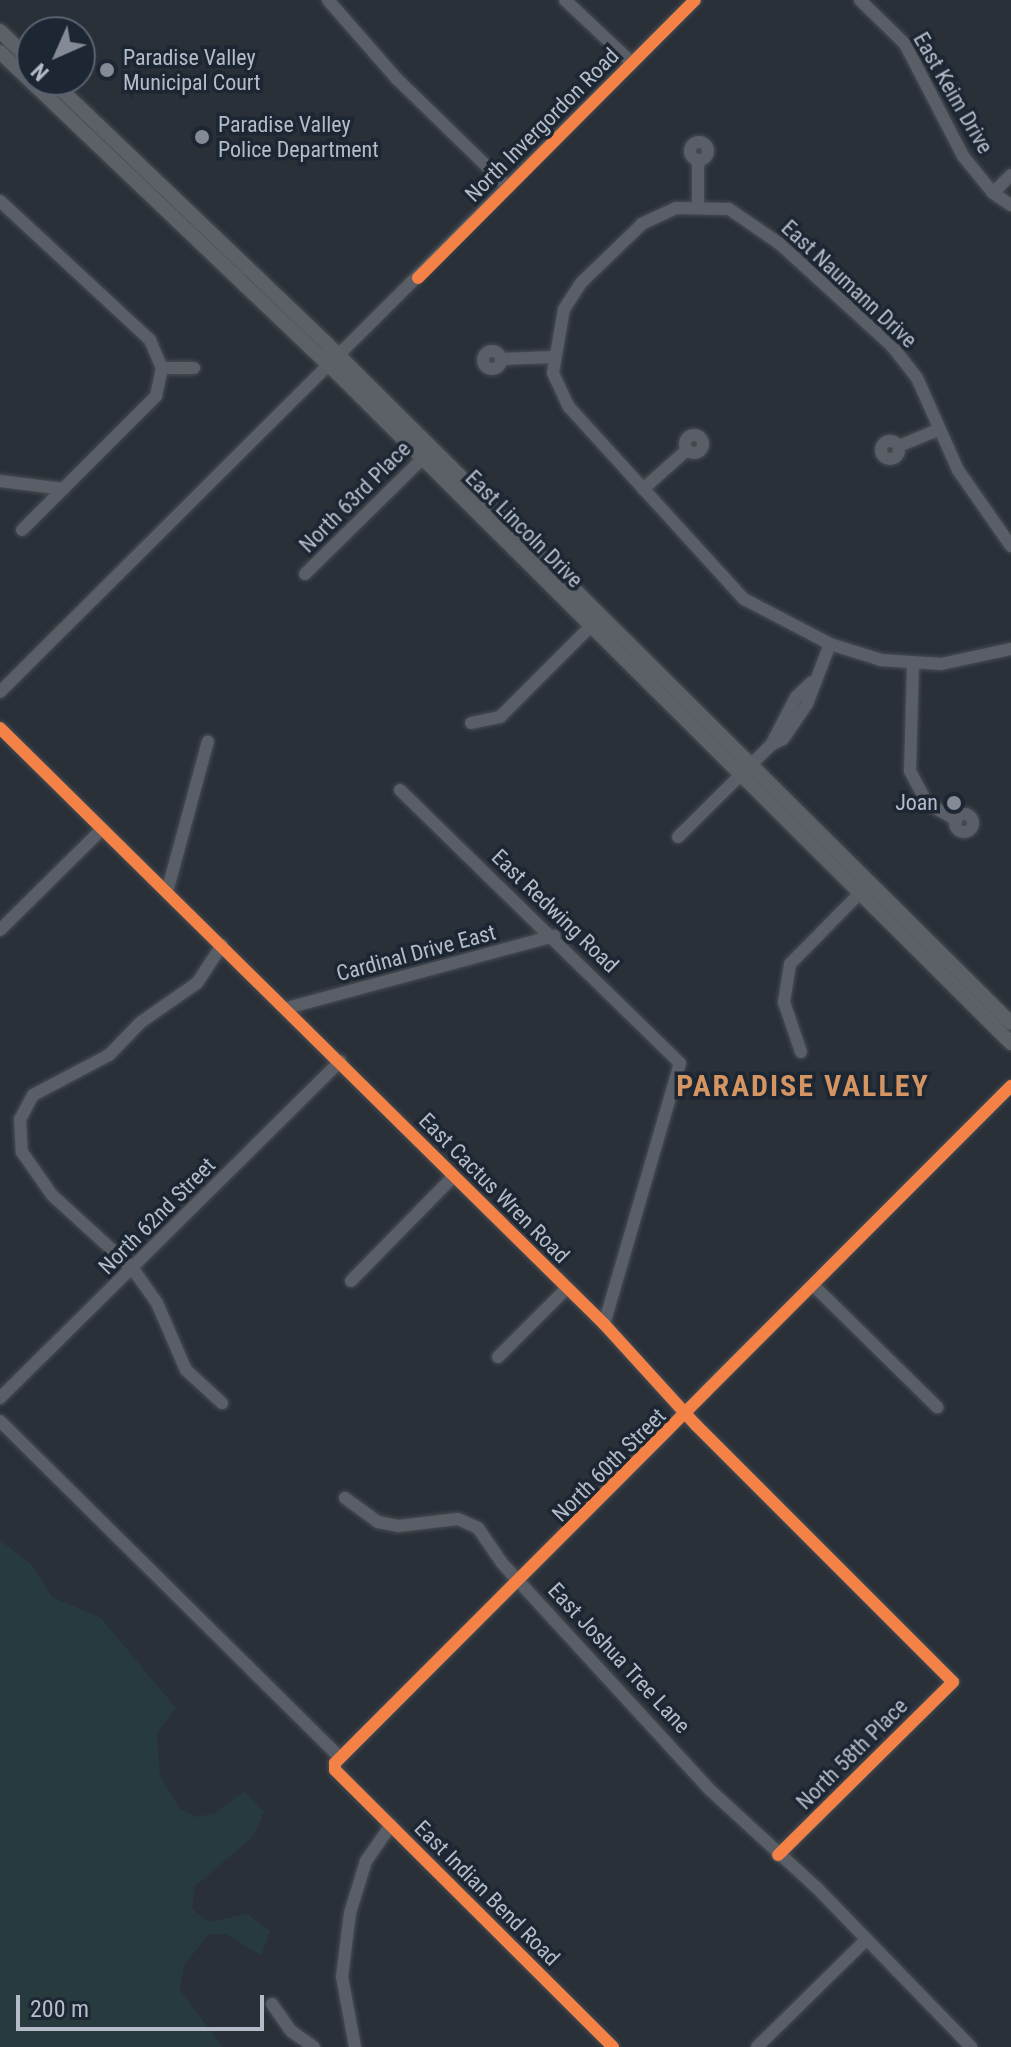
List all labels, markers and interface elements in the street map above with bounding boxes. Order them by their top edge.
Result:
north arrow [16,16,96,96]
street label: East Keim Drive [908,28,998,158]
street label: North Invergordon Road [460,43,624,207]
place label: Paradise Valley Municipal Court [123,44,261,96]
text: N [26,58,54,86]
marker: Paradise Valley Municipal Court [98,61,116,79]
place label: Paradise Valley Police Department [218,111,379,162]
marker: Paradise Valley Police Department [193,128,211,146]
street label: East Naumann Drive [776,215,922,353]
street label: North 63rd Place [294,436,416,558]
street label: East Lincoln Drive [460,465,588,593]
place label: Joan [895,790,938,816]
marker: Joan [945,794,963,812]
street label: East Redwing Road [486,844,624,978]
street label: Cardinal Drive East [334,919,498,987]
district label: PARADISE VALLEY [676,1068,930,1104]
street label: East Cactus Wren Road [413,1107,575,1269]
street label: North 62nd Street [93,1152,221,1280]
street label: North 60th Street [547,1403,671,1527]
street label: East Joshua Tree Lane [542,1577,696,1739]
street label: North 58th Place [791,1693,913,1815]
street label: East Indian Bend Road [409,1815,565,1971]
scale bar [20,1979,268,2029]
text: 200 m [30,1995,89,2023]

